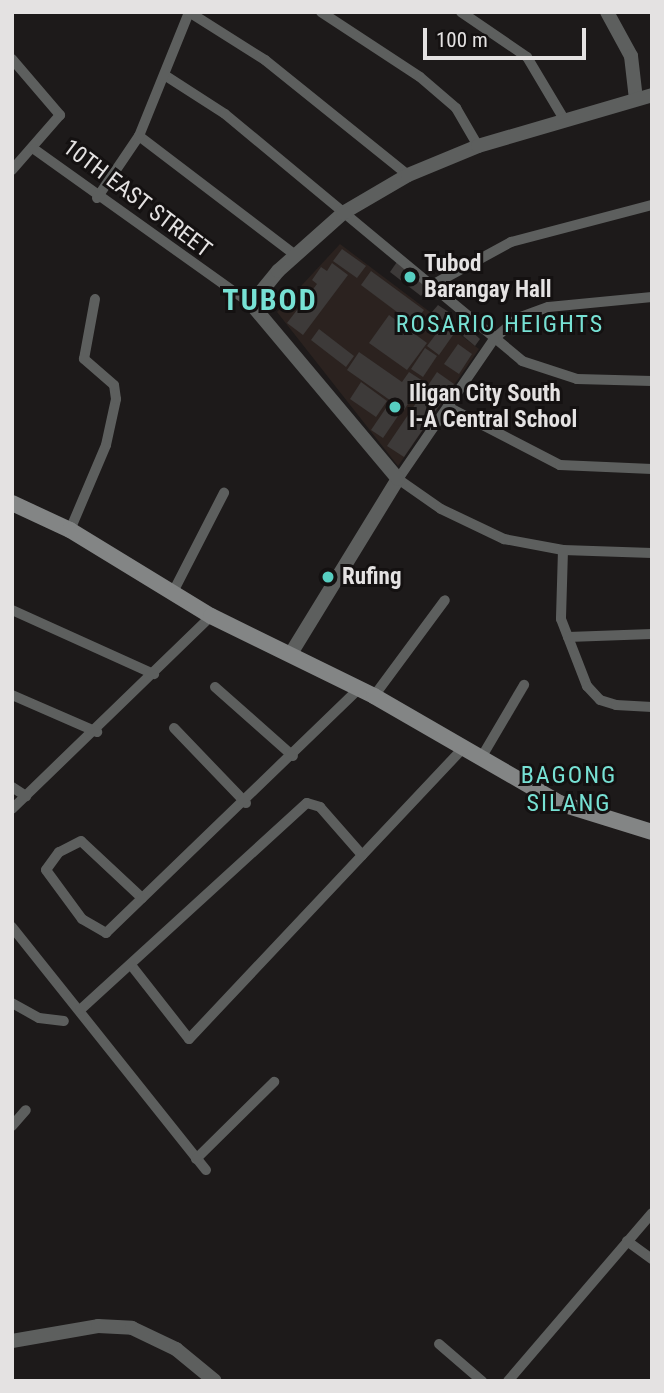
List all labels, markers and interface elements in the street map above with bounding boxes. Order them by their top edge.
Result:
scale bar [426,14,589,58]
text: 100 m [436,28,488,52]
street label: 10TH EAST STREET [57,134,217,264]
place label: Tubod Barangay Hall [424,250,552,304]
marker: Tubod Barangay Hall [402,269,418,285]
district label: TUBOD [223,282,317,318]
district label: ROSARIO HEIGHTS [398,311,602,339]
place label: Iligan City South I-A Central School [409,380,577,434]
marker: Iligan City South I-A Central School [387,399,403,415]
place label: Rufing [342,563,401,591]
marker: Rufing [320,569,336,585]
district label: BAGONG SILANG [522,762,616,818]

